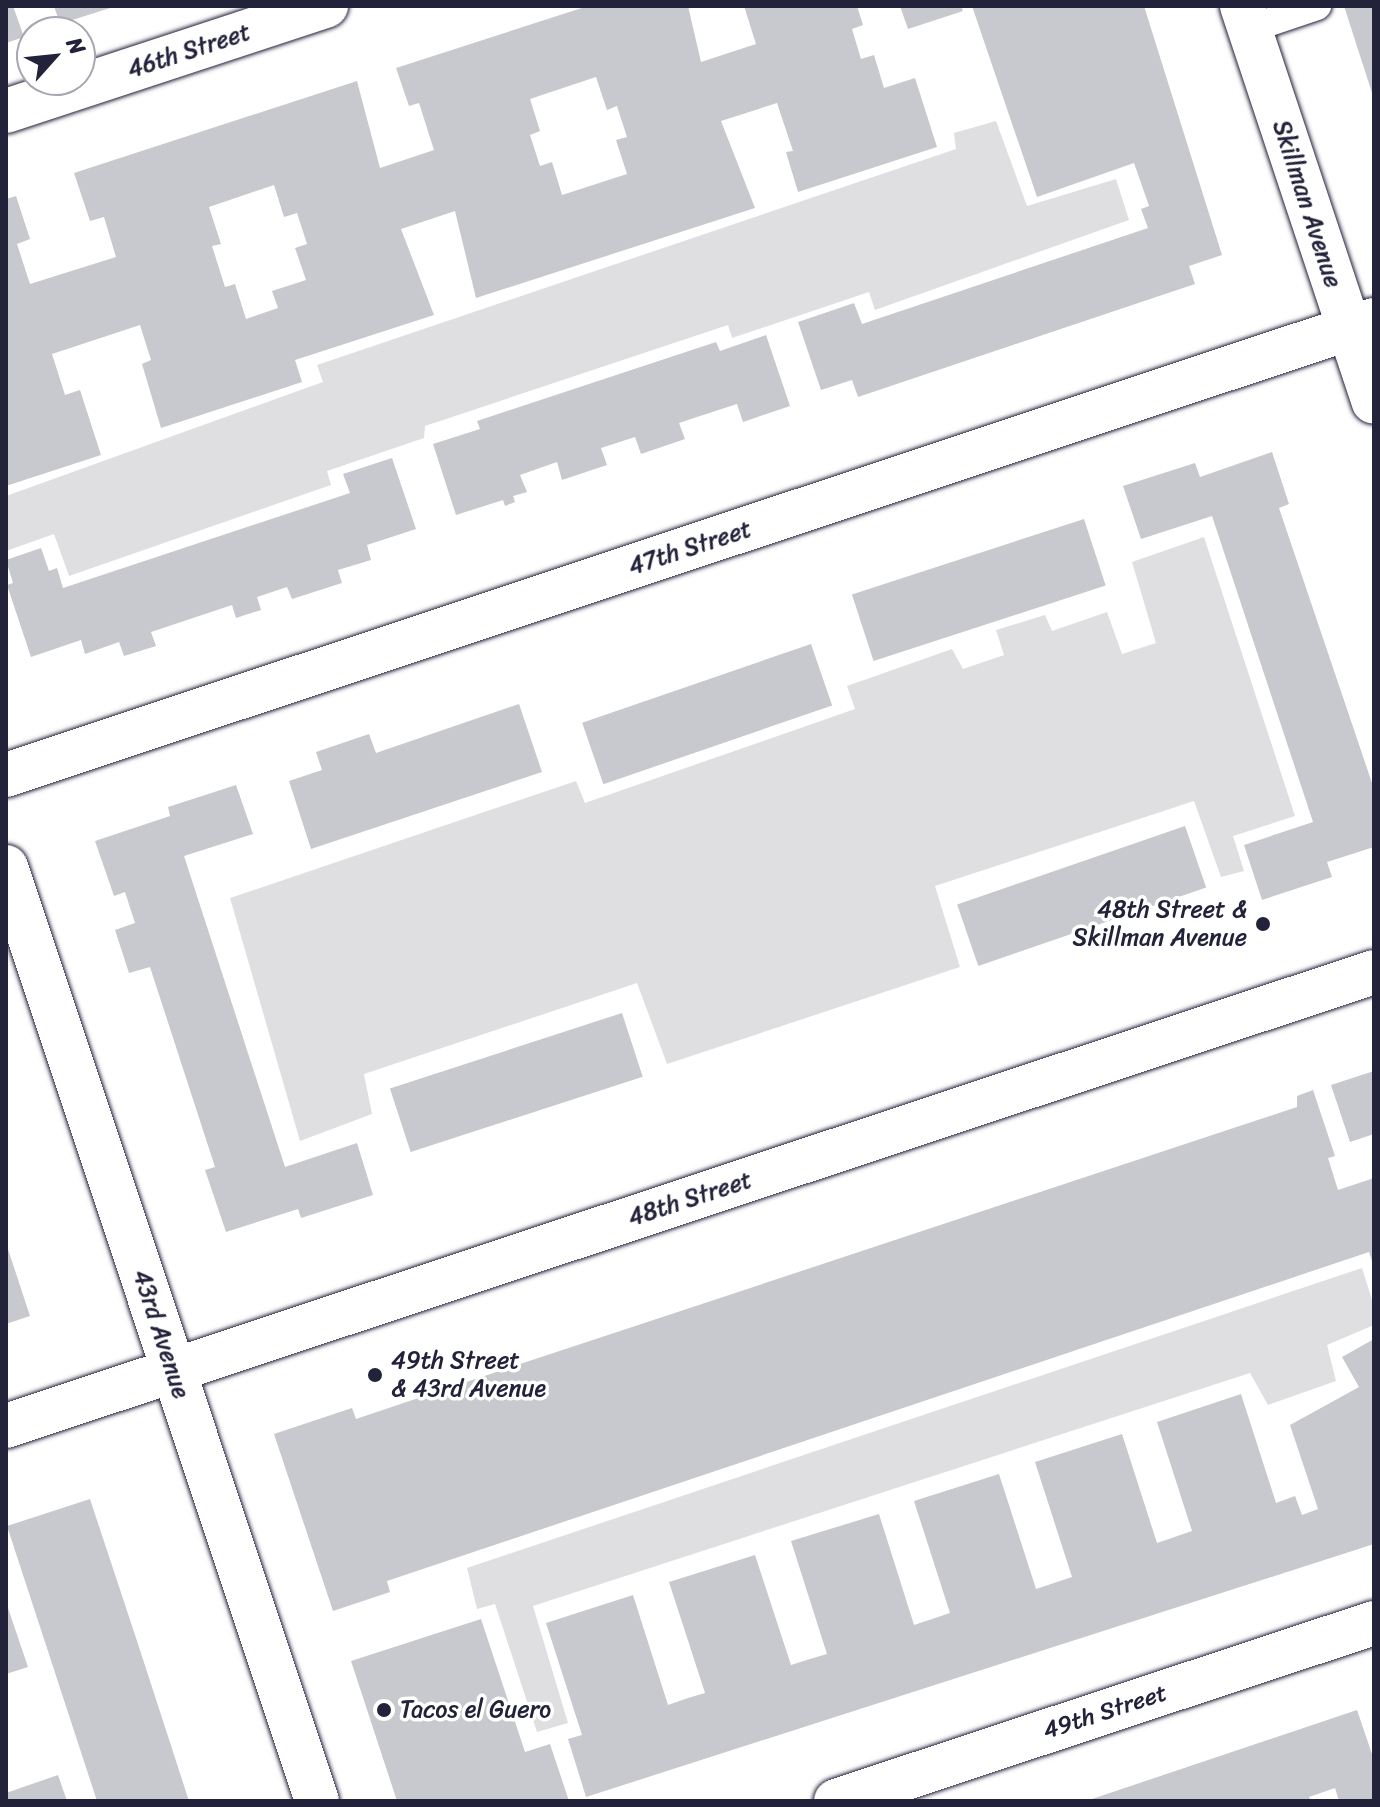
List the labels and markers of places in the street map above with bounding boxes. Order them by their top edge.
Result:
place label: 48th Street & Skillman Avenue [1073,896,1247,952]
marker: 48th Street & Skillman Avenue [1254,915,1272,933]
place label: 49th Street & 43rd Avenue [391,1347,546,1403]
marker: 49th Street & 43rd Avenue [366,1366,384,1384]
place label: Tacos el Guero [400,1696,552,1724]
marker: Tacos el Guero [375,1701,393,1719]

